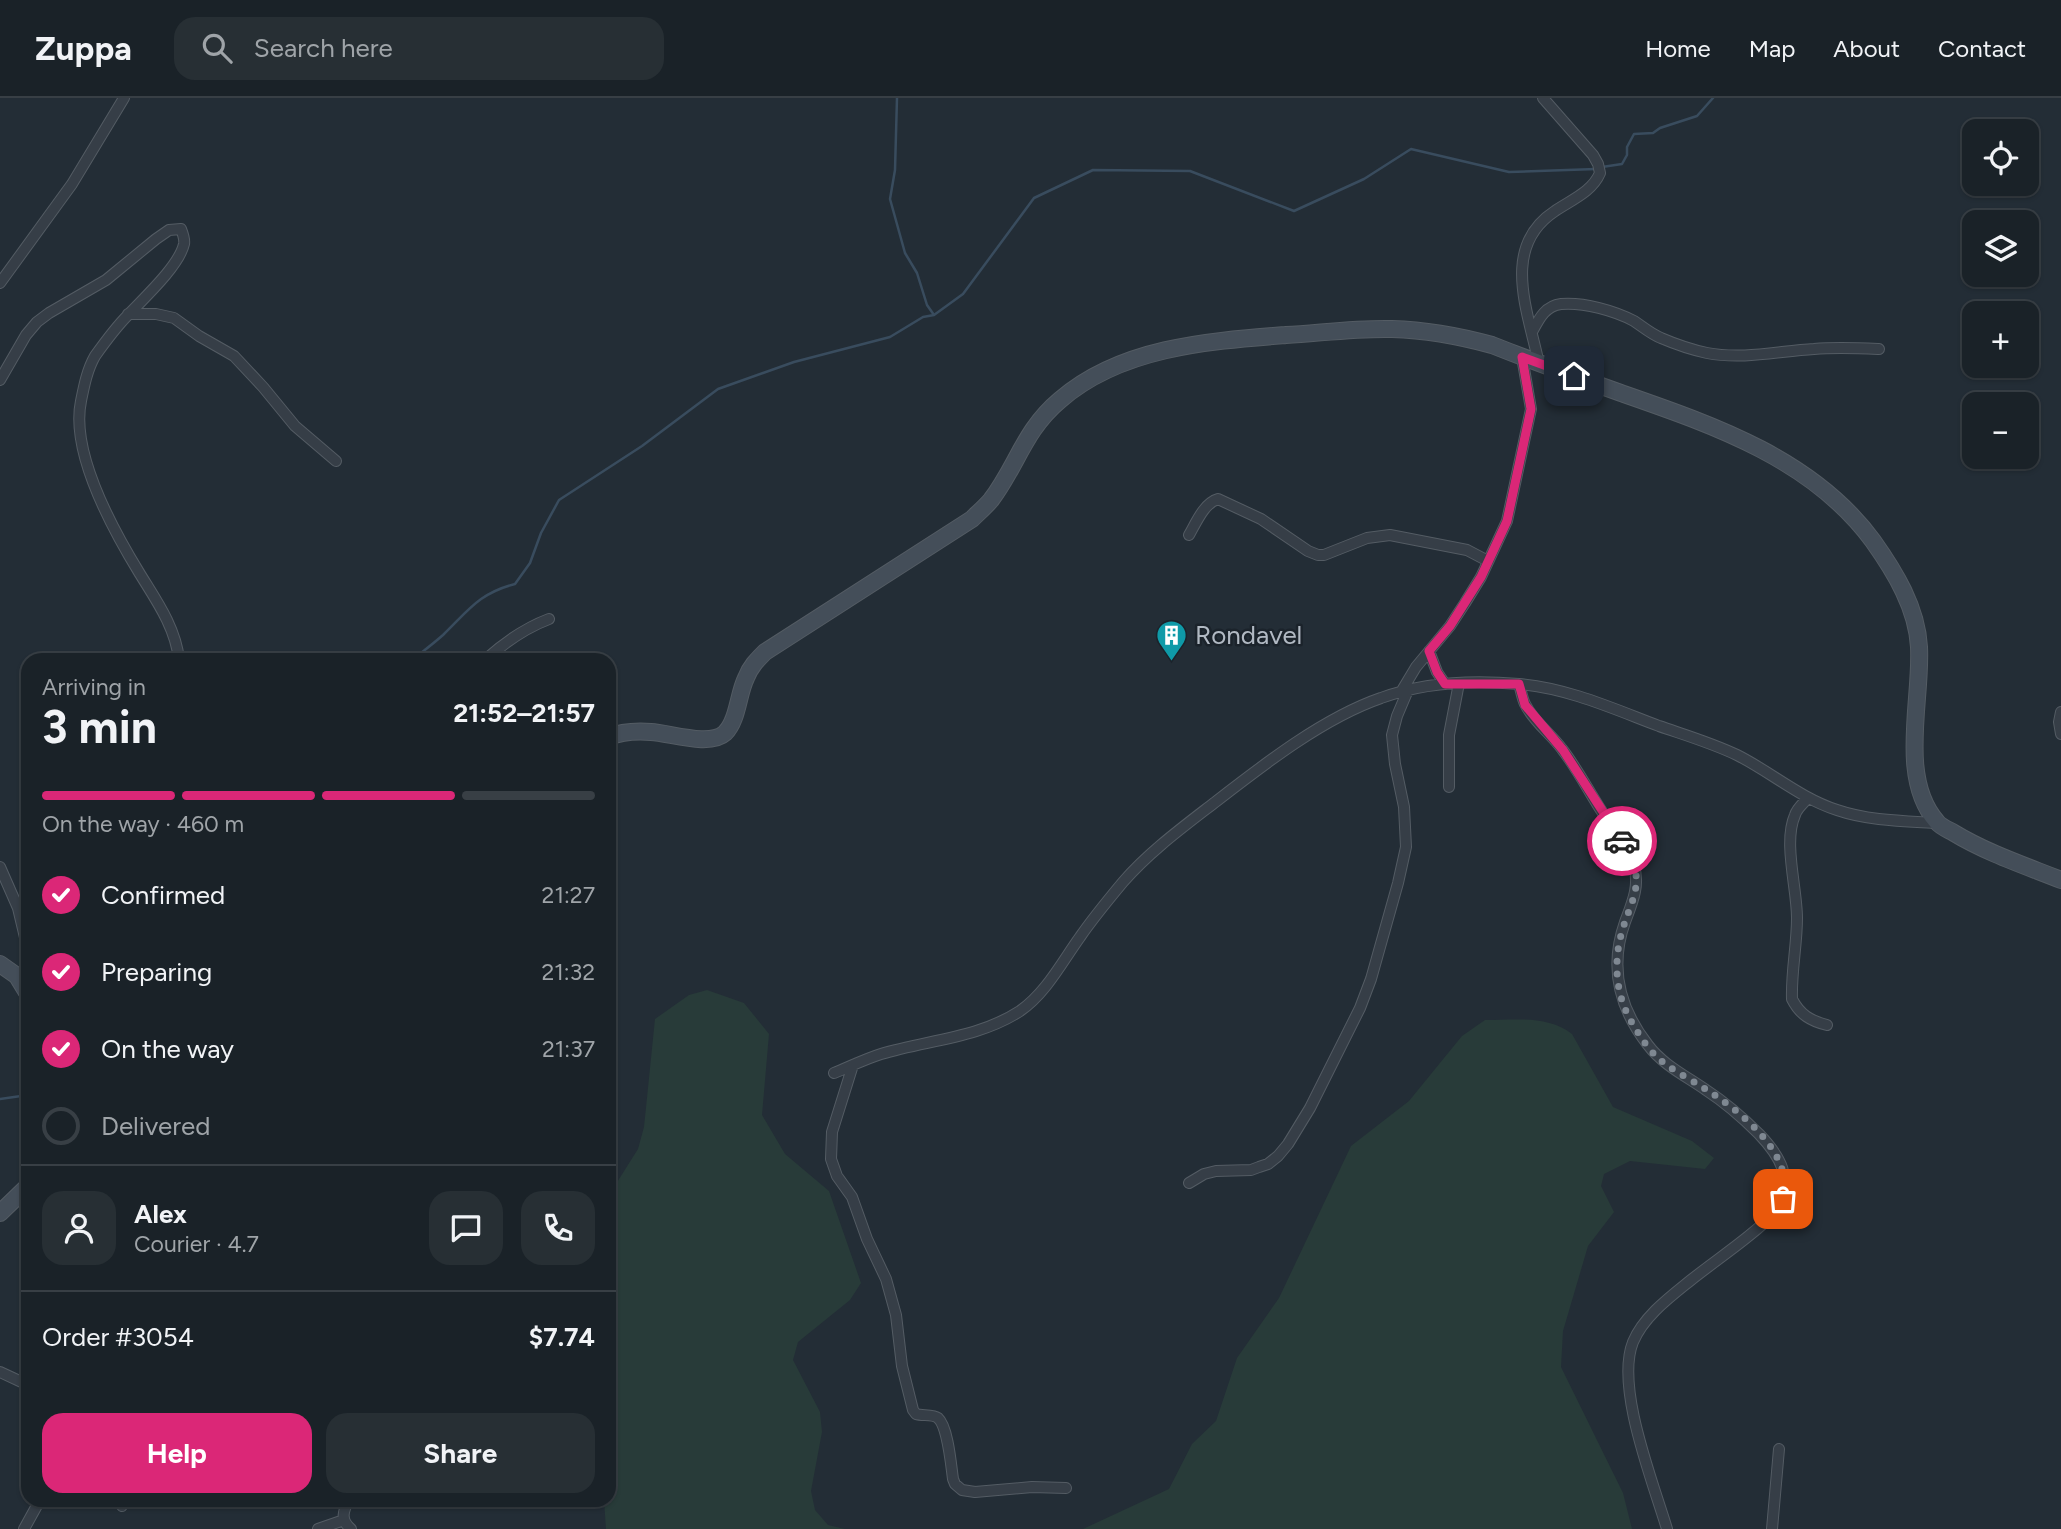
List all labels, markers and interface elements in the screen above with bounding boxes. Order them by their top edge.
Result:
search box [174,17,664,80]
text: Zuppa [35,29,132,68]
icon: search [198,29,236,67]
text: Search here [254,32,393,64]
text: Home [1645,34,1711,63]
text: Map [1749,34,1795,63]
text: About [1833,34,1900,63]
text: Contact [1938,34,2026,63]
map controls [1962,119,2039,469]
button: locate [1962,119,2039,196]
button: layers [1962,210,2039,287]
button: + [1962,301,2039,378]
pin [1544,346,1604,406]
icon: home [1555,357,1593,395]
button: − [1962,392,2039,469]
building icon: Rondavel [1155,618,1189,662]
place label: Rondavel [1195,619,1302,651]
text: Arriving in [42,673,146,701]
text: 21:52–21:57 [453,697,595,729]
text: 3 min [42,699,157,755]
courier [1587,806,1657,876]
text: On the way · 460 m [42,810,244,838]
icon: car [1603,822,1641,860]
icon: check [42,876,80,914]
text: Confirmed [101,879,225,911]
text: 21:27 [542,881,595,909]
icon: check [42,953,80,991]
text: Preparing [101,956,212,988]
text: 21:32 [541,958,595,986]
icon: check [42,1030,80,1068]
text: On the way [101,1033,234,1065]
text: 21:37 [542,1035,595,1063]
text: Delivered [101,1110,210,1142]
pin [1753,1169,1813,1229]
icon: bag [1764,1180,1802,1218]
button: person [42,1191,116,1265]
button: chat [429,1191,503,1265]
button: phone [521,1191,595,1265]
text: Alex [134,1198,187,1230]
text: Courier · 4.7 [134,1230,259,1258]
text: Order #3054 [42,1321,194,1353]
text: $7.74 [529,1321,595,1353]
button: Help [42,1413,312,1493]
button: Share [326,1413,595,1493]

